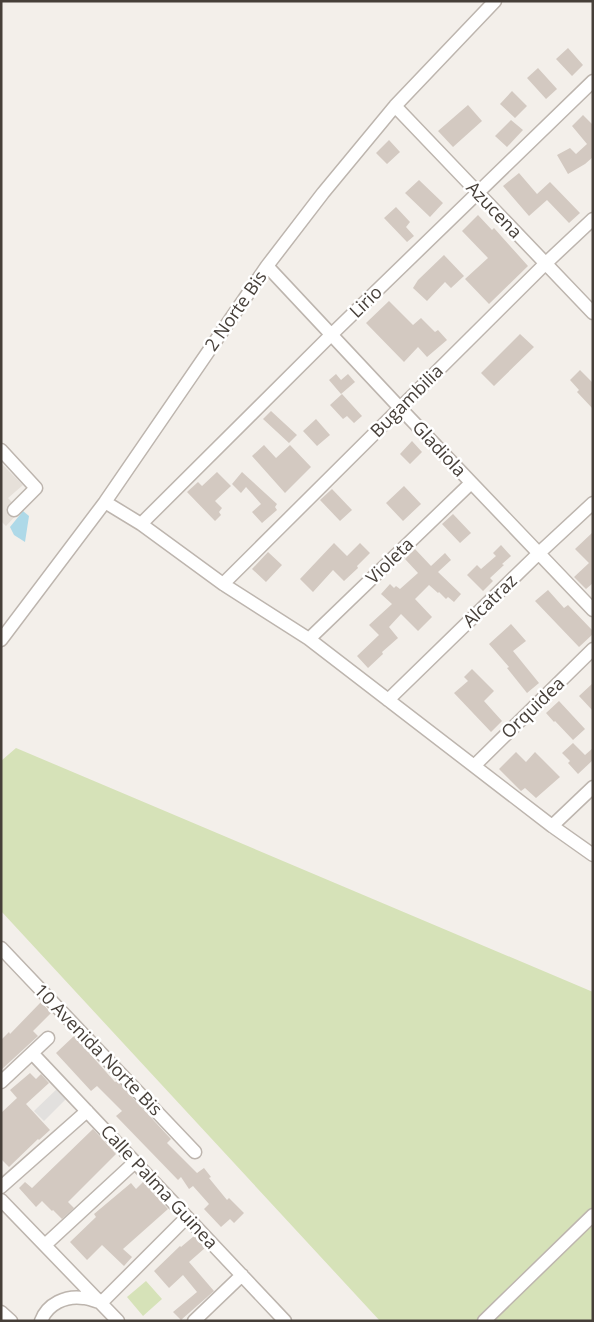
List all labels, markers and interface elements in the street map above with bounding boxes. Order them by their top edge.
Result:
street label: Azucena [462,176,528,243]
street label: 2 Norte Bis [199,266,272,355]
street label: Lirio [344,280,387,323]
street label: Bugambilia [365,359,448,442]
street label: Gladiola [408,415,472,482]
street label: Violeta [360,532,418,589]
street label: Alcatraz [457,568,522,632]
street label: Orquidea [496,671,569,743]
street label: 10 Avenida Norte Bis [29,978,168,1120]
street label: Calle Palma Guinea [96,1119,224,1254]

